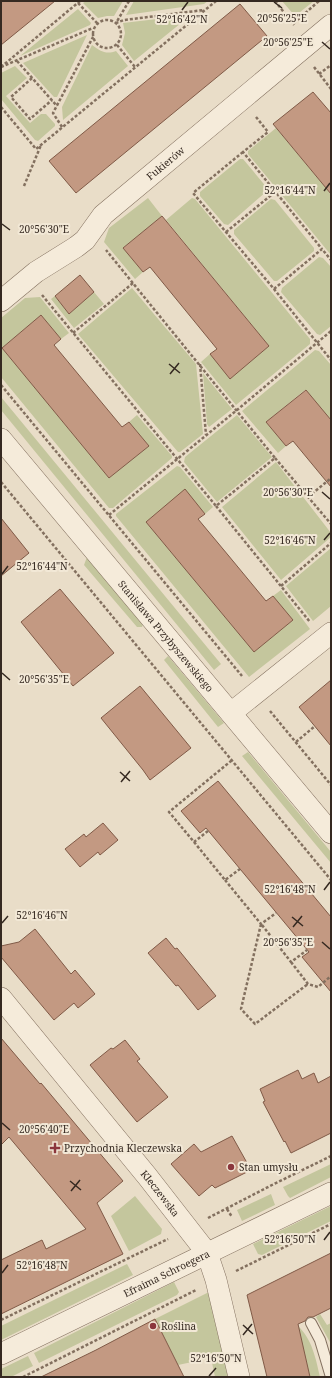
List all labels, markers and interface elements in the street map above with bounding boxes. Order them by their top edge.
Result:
text: 20°56'25"E [257,11,307,25]
text: 52°16'42"N [156,12,208,26]
text: 20°56'25"E [263,35,313,49]
street label: Fukierów [143,143,188,183]
text: 52°16'44"N [264,183,316,197]
text: 20°56'30"E [19,222,69,236]
text: 20°56'30"E [263,485,313,499]
text: 52°16'46"N [264,533,316,547]
text: 52°16'44"N [16,559,68,573]
street label: Stanisława Przybyszewskiego [115,577,217,695]
text: 20°56'35"E [19,672,69,686]
text: 52°16'48"N [264,882,316,896]
text: 52°16'46"N [16,908,68,922]
text: 20°56'35"E [263,935,313,949]
text: 20°56'40"E [19,1122,69,1136]
place label: Przychodnia Kleczewska [64,1141,182,1155]
marker: Przychodnia Kleczewska [49,1142,61,1154]
place label: Stan umysłu [239,1160,299,1174]
marker: Stan umysłu [226,1162,236,1172]
street label: Kleczewska [138,1167,183,1220]
text: 52°16'50"N [264,1232,316,1246]
street label: Efraima Schroegera [121,1246,212,1300]
text: 52°16'48"N [16,1258,68,1272]
place label: Roślina [161,1319,197,1333]
marker: Roślina [148,1321,158,1331]
text: 52°16'50"N [190,1351,242,1365]

